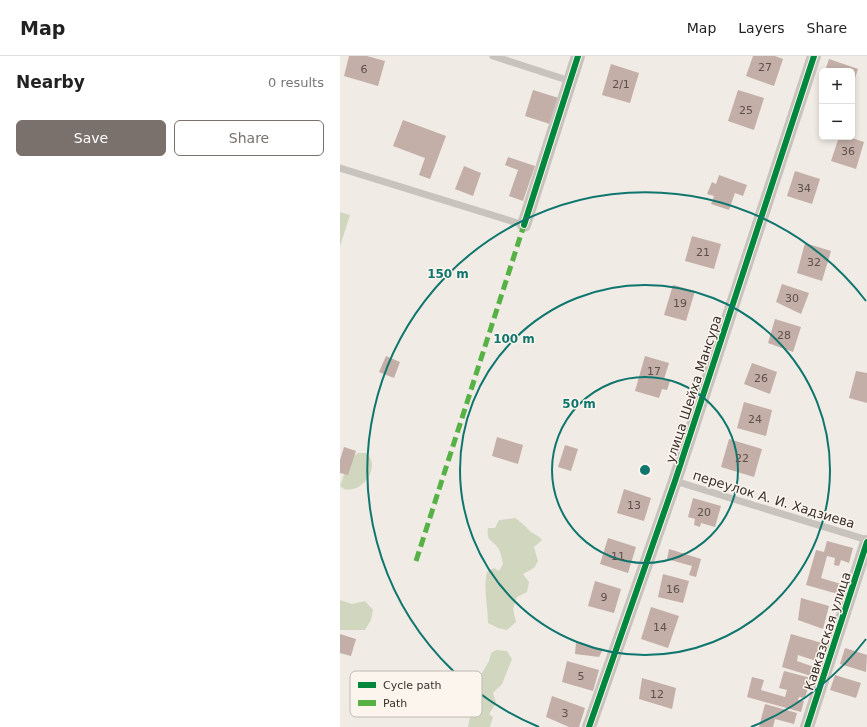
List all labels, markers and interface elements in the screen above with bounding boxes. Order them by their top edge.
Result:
text: Map [20,17,65,39]
text: Map [687,20,716,36]
text: Layers [738,20,785,36]
text: Share [807,20,847,36]
house number: 27 [758,61,772,74]
house number: 6 [361,63,368,76]
map controls [819,68,855,140]
button: + [819,68,855,104]
text: Nearby [16,72,85,92]
text: 0 results [268,75,324,90]
house number: 2/1 [612,78,630,91]
house number: 25 [739,104,753,117]
button: − [819,104,855,140]
button: Save [16,120,166,156]
button: Share [174,120,324,156]
house number: 36 [841,145,855,158]
house number: 34 [797,182,811,195]
house number: 21 [696,246,710,259]
house number: 32 [807,256,821,269]
text: 150 m [427,267,469,281]
house number: 30 [785,292,799,305]
house number: 19 [673,297,687,310]
street label: улица Шейха Мансура [663,313,724,465]
house number: 28 [777,329,791,342]
text: 100 m [493,332,535,346]
house number: 17 [647,365,661,378]
house number: 26 [754,372,768,385]
text: 50 m [562,397,596,411]
house number: 24 [748,413,762,426]
house number: 22 [735,452,749,465]
centre of rings [638,463,652,477]
street label: переулок А. И. Хадзиева [691,468,857,531]
house number: 13 [627,499,641,512]
house number: 20 [697,506,711,519]
house number: 11 [611,550,625,563]
street label: Кавказская улица [801,570,854,692]
house number: 16 [666,583,680,596]
house number: 9 [601,591,608,604]
house number: 14 [653,621,667,634]
house number: 5 [578,670,585,683]
legend [350,671,482,717]
text: Cycle path [383,679,442,692]
house number: 12 [650,688,664,701]
text: Path [383,697,407,710]
house number: 3 [562,707,569,720]

